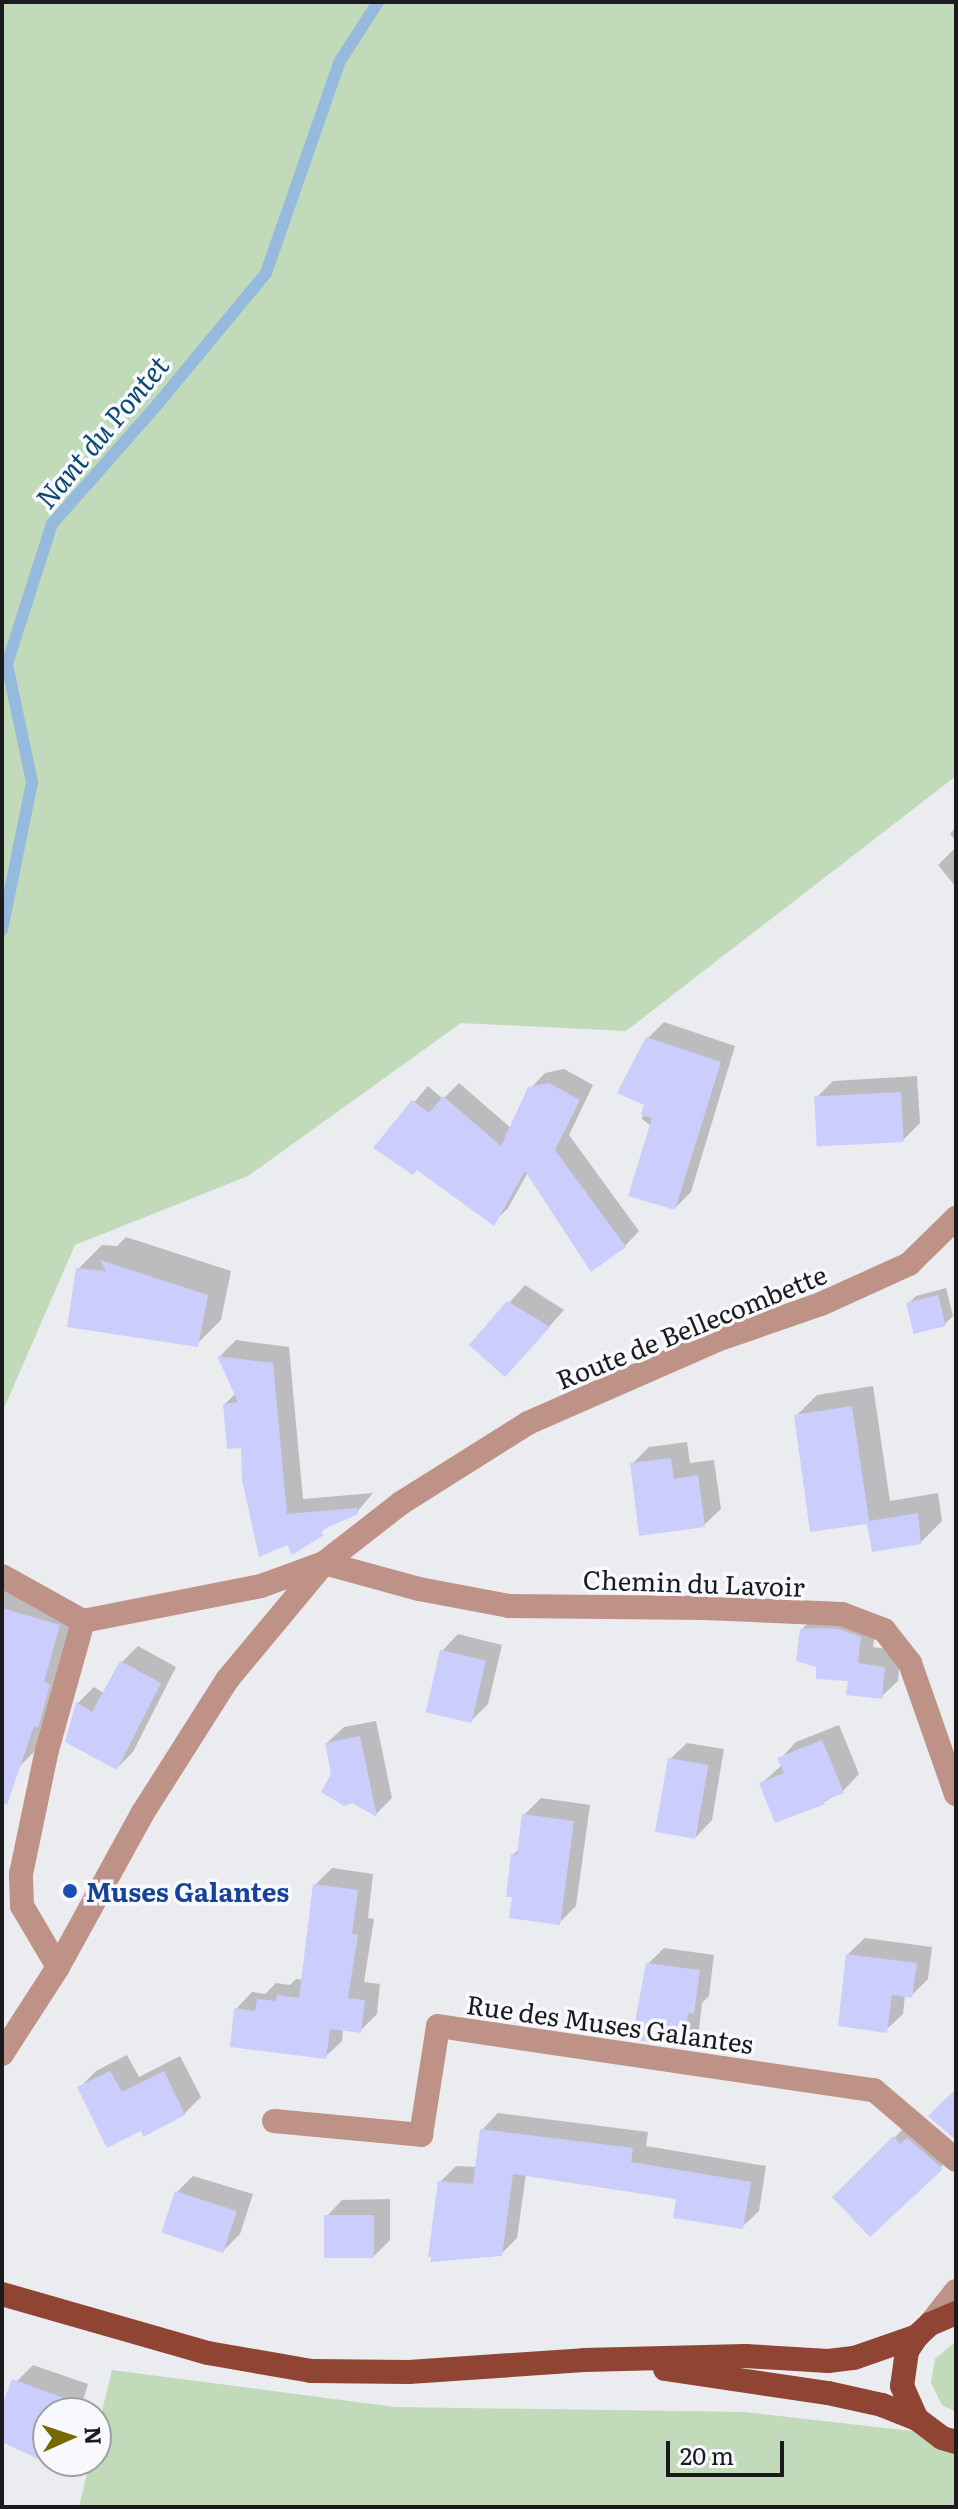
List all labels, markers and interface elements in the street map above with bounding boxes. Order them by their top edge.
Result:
water label: Nant du Pontet [27,348,175,514]
street label: Route de Bellecombette [551,1257,831,1395]
street label: Chemin du Lavoir [582,1563,806,1601]
place label: Muses Galantes [86,1875,289,1907]
marker: Muses Galantes [61,1882,79,1900]
street label: Rue des Muses Galantes [465,1987,755,2059]
north arrow [32,2397,112,2477]
scale bar [670,2425,788,2475]
text: N [78,2426,111,2446]
text: 20 m [680,2437,734,2472]

